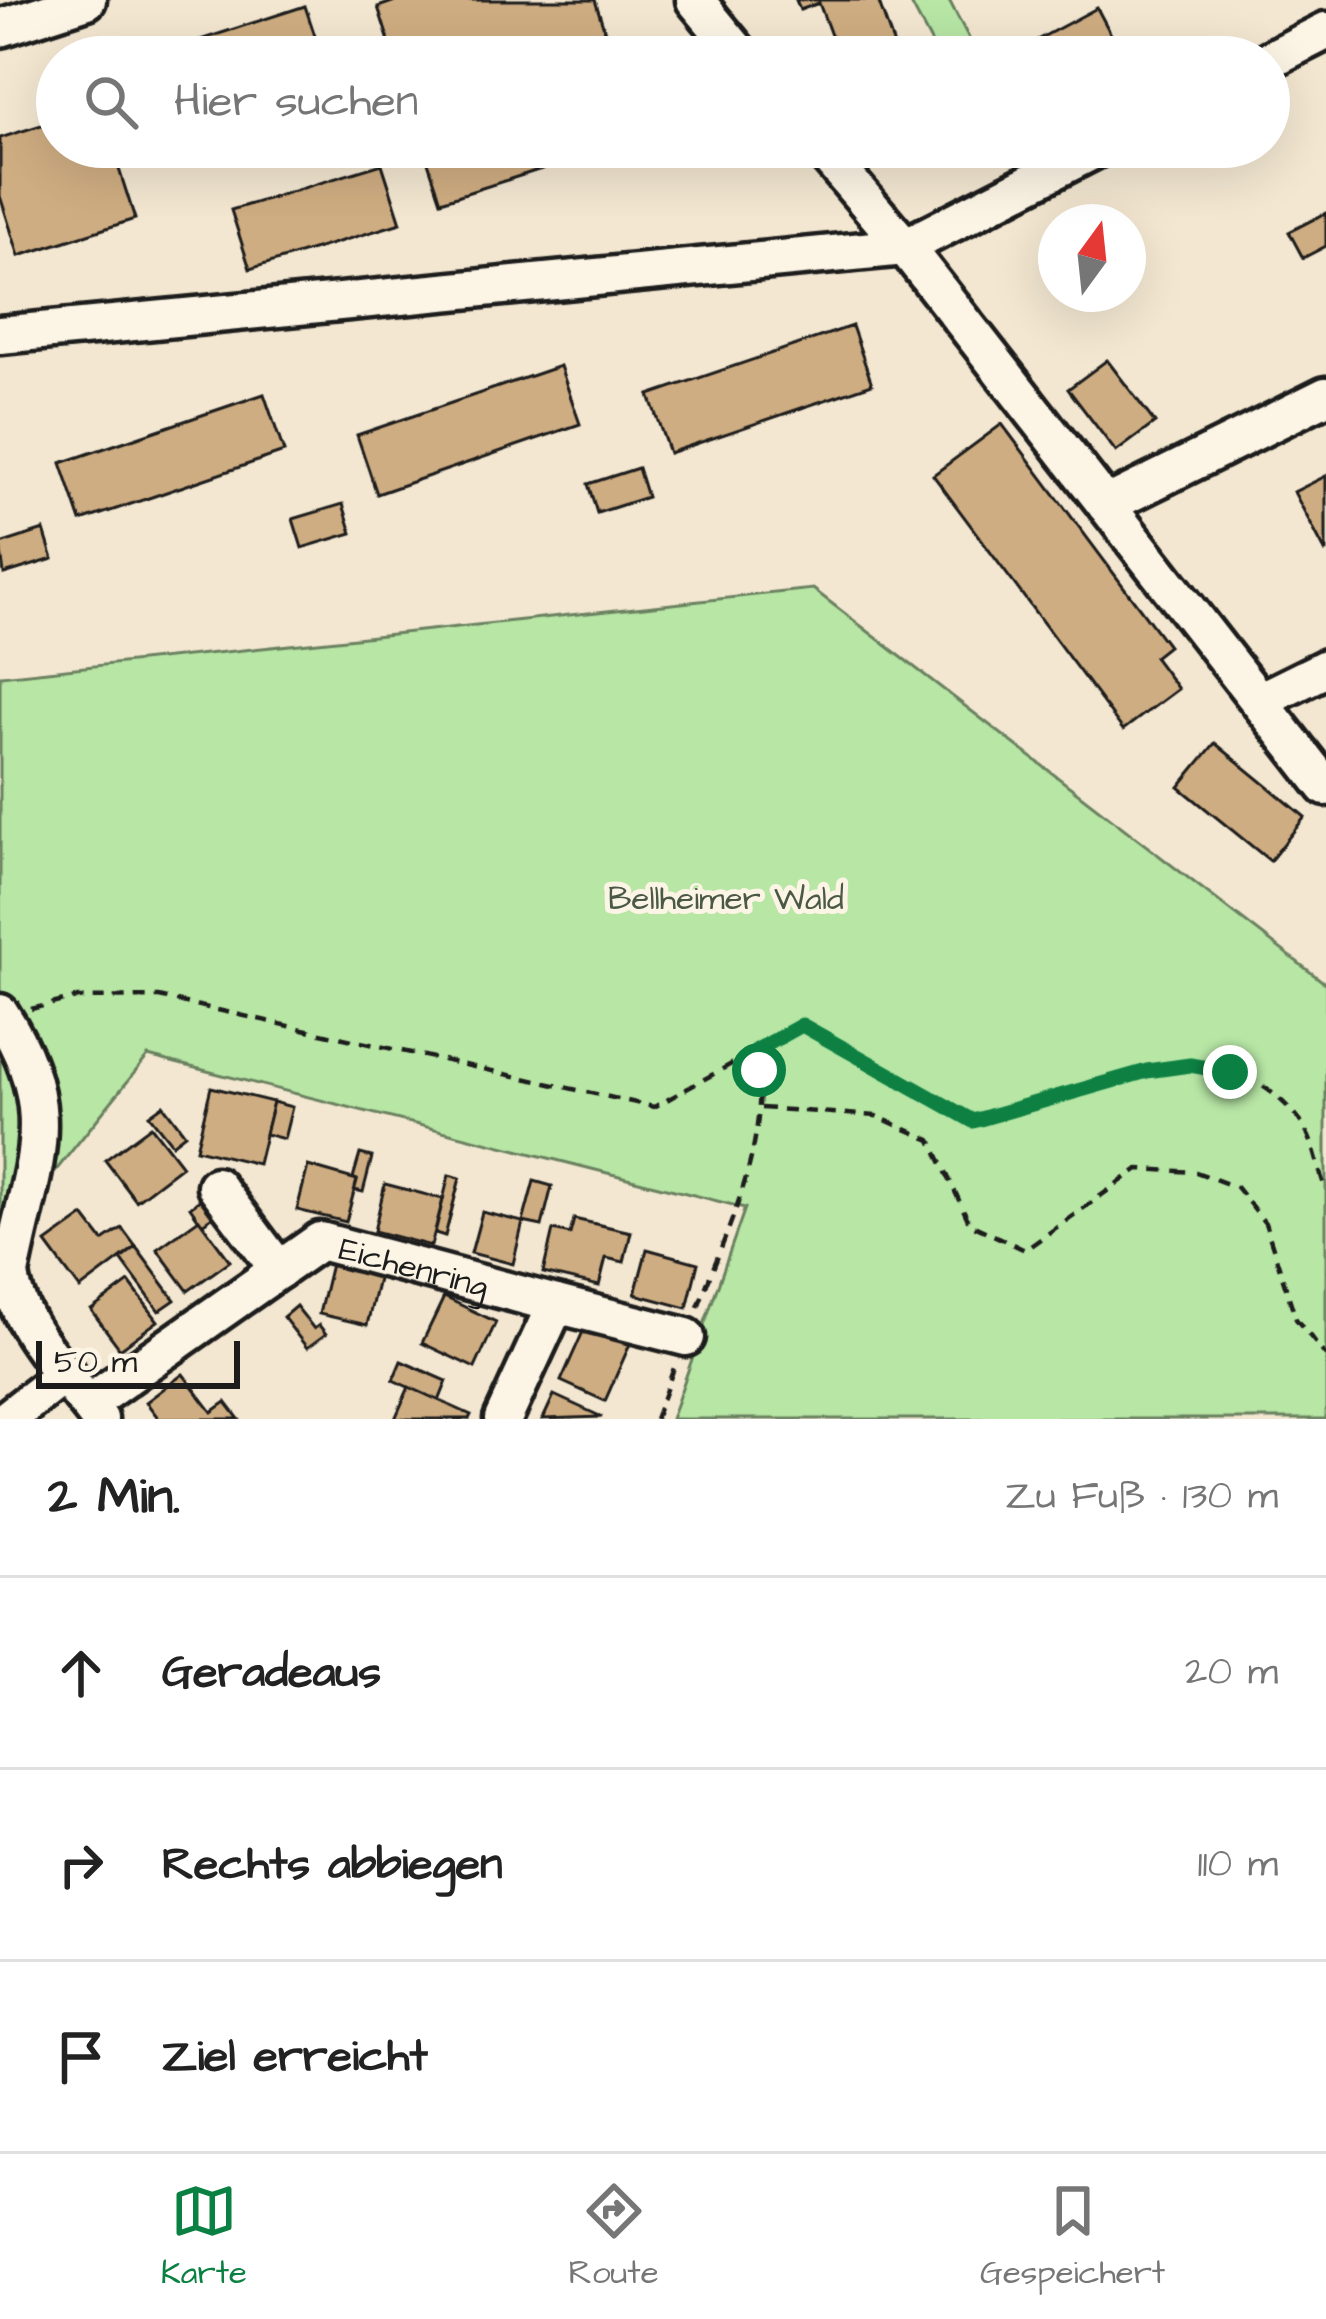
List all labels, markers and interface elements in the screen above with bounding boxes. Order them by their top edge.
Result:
search box [36,36,1290,168]
icon: search [78,69,144,135]
text: Hier suchen [174,71,418,133]
north arrow [1038,204,1146,312]
park label: Bellheimer Wald [608,876,844,922]
route start [732,1043,786,1097]
route end [1203,1045,1257,1099]
street label: Eichenring [334,1226,493,1312]
scale bar [36,1335,240,1388]
text: 50 m [54,1339,137,1385]
text: 2 Min. [48,1462,180,1533]
text: Zu Fuß · 130 m [1005,1470,1278,1524]
icon: ahead [48,1640,114,1706]
text: Geradeaus [162,1642,381,1704]
text: 20 m [1185,1646,1278,1700]
icon: right [48,1832,114,1898]
text: Rechts abbiegen [162,1834,503,1896]
text: 110 m [1197,1838,1278,1892]
icon: arrive [48,2024,114,2090]
text: Ziel erreicht [162,2026,428,2088]
tab: Karte [161,2178,247,2296]
tab: Route [569,2178,659,2296]
tab: Gespeichert [980,2178,1165,2296]

